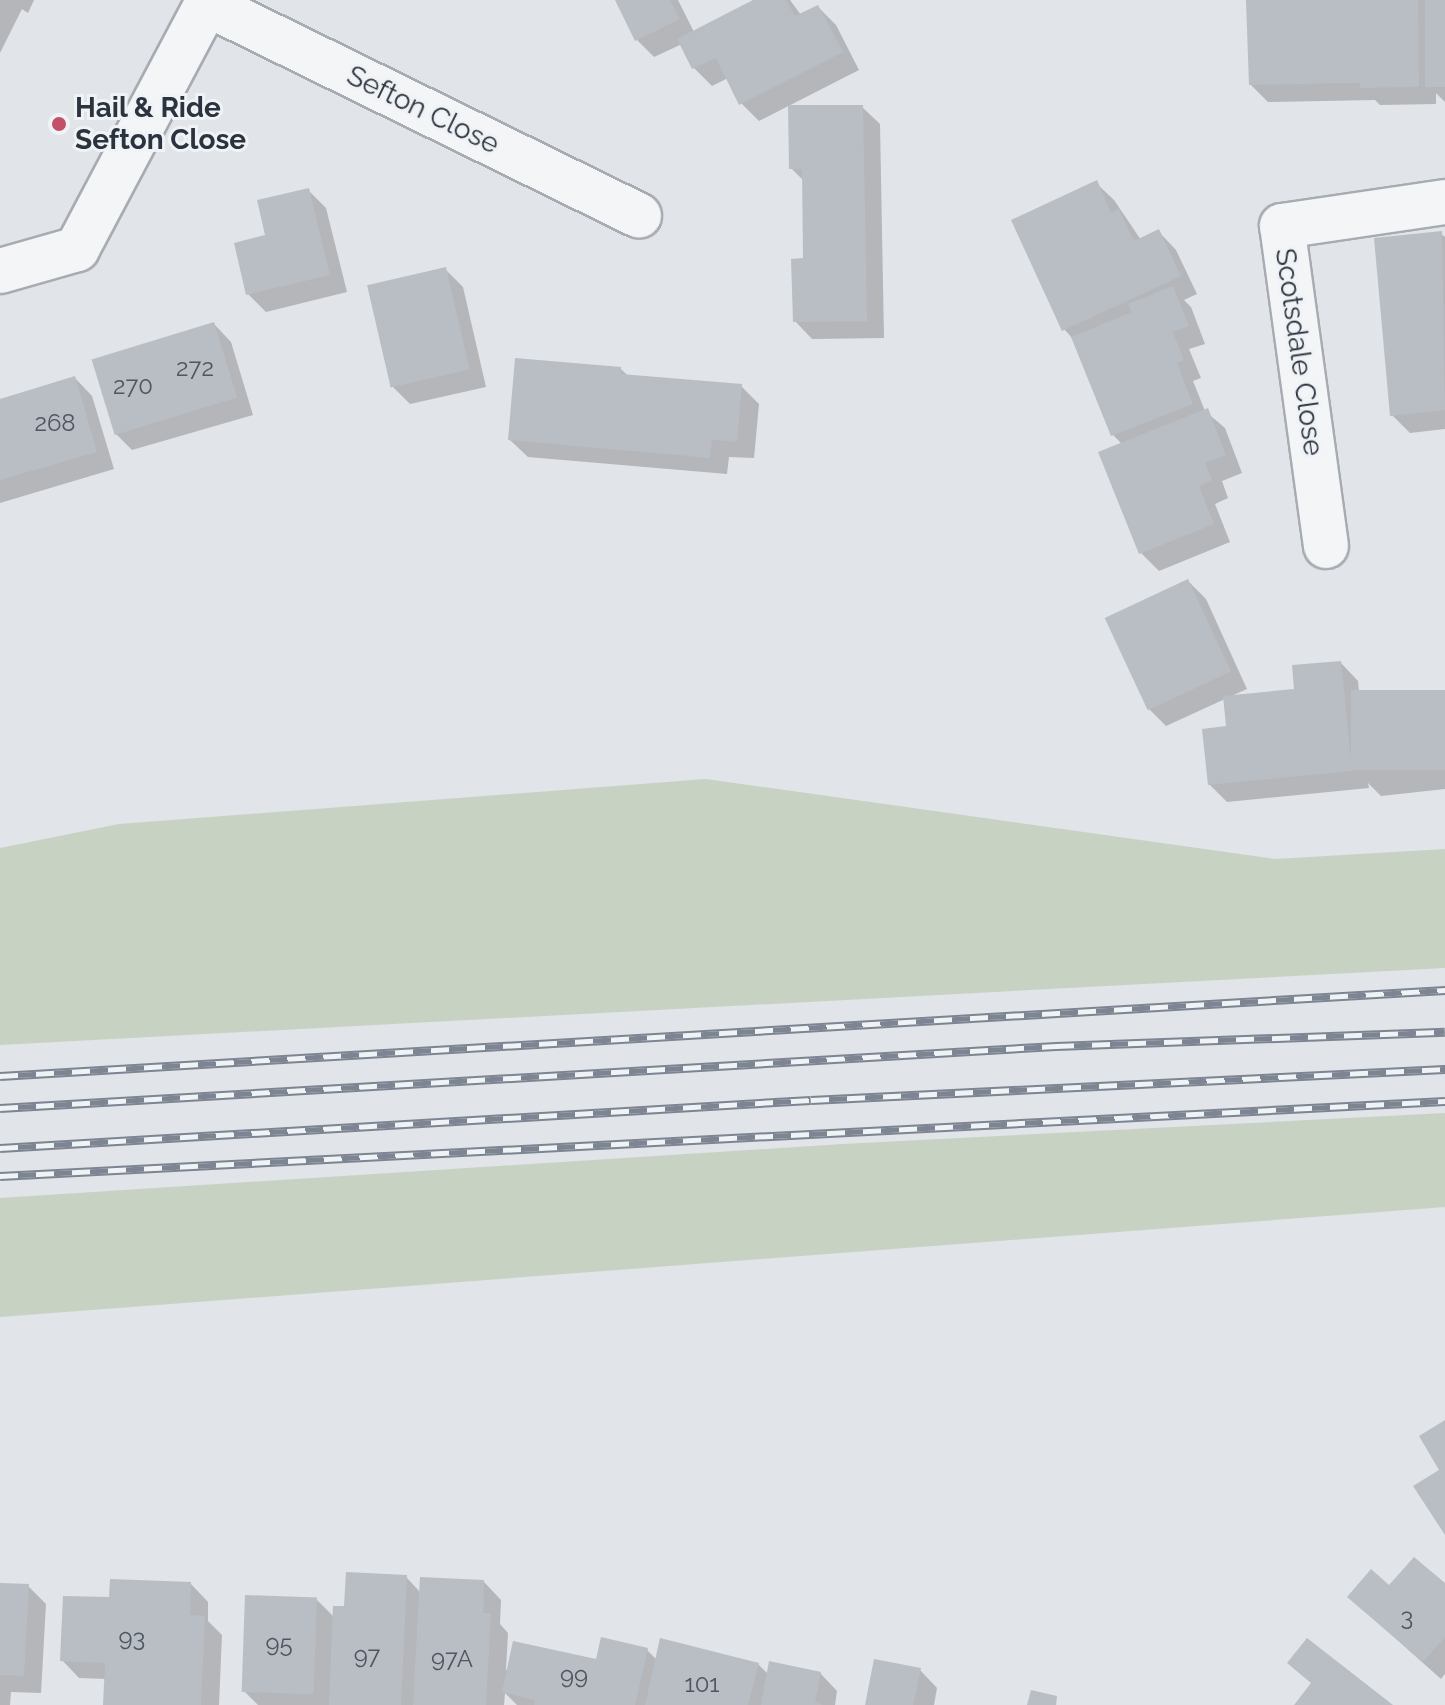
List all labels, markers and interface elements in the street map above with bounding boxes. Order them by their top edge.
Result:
street label: Sefton Close [341,59,505,161]
place label: Hail & Ride Sefton Close [75,91,246,157]
marker: Hail & Ride Sefton Close [50,115,68,133]
street label: Scotsdale Close [1268,246,1330,458]
house number: 272 [176,354,214,382]
house number: 270 [113,372,153,400]
house number: 268 [34,409,76,437]
house number: 3 [1401,1603,1413,1631]
house number: 93 [119,1624,145,1652]
house number: 95 [265,1630,293,1658]
house number: 97 [354,1642,380,1670]
house number: 97A [431,1645,473,1673]
house number: 99 [560,1662,588,1690]
house number: 101 [684,1670,720,1698]

